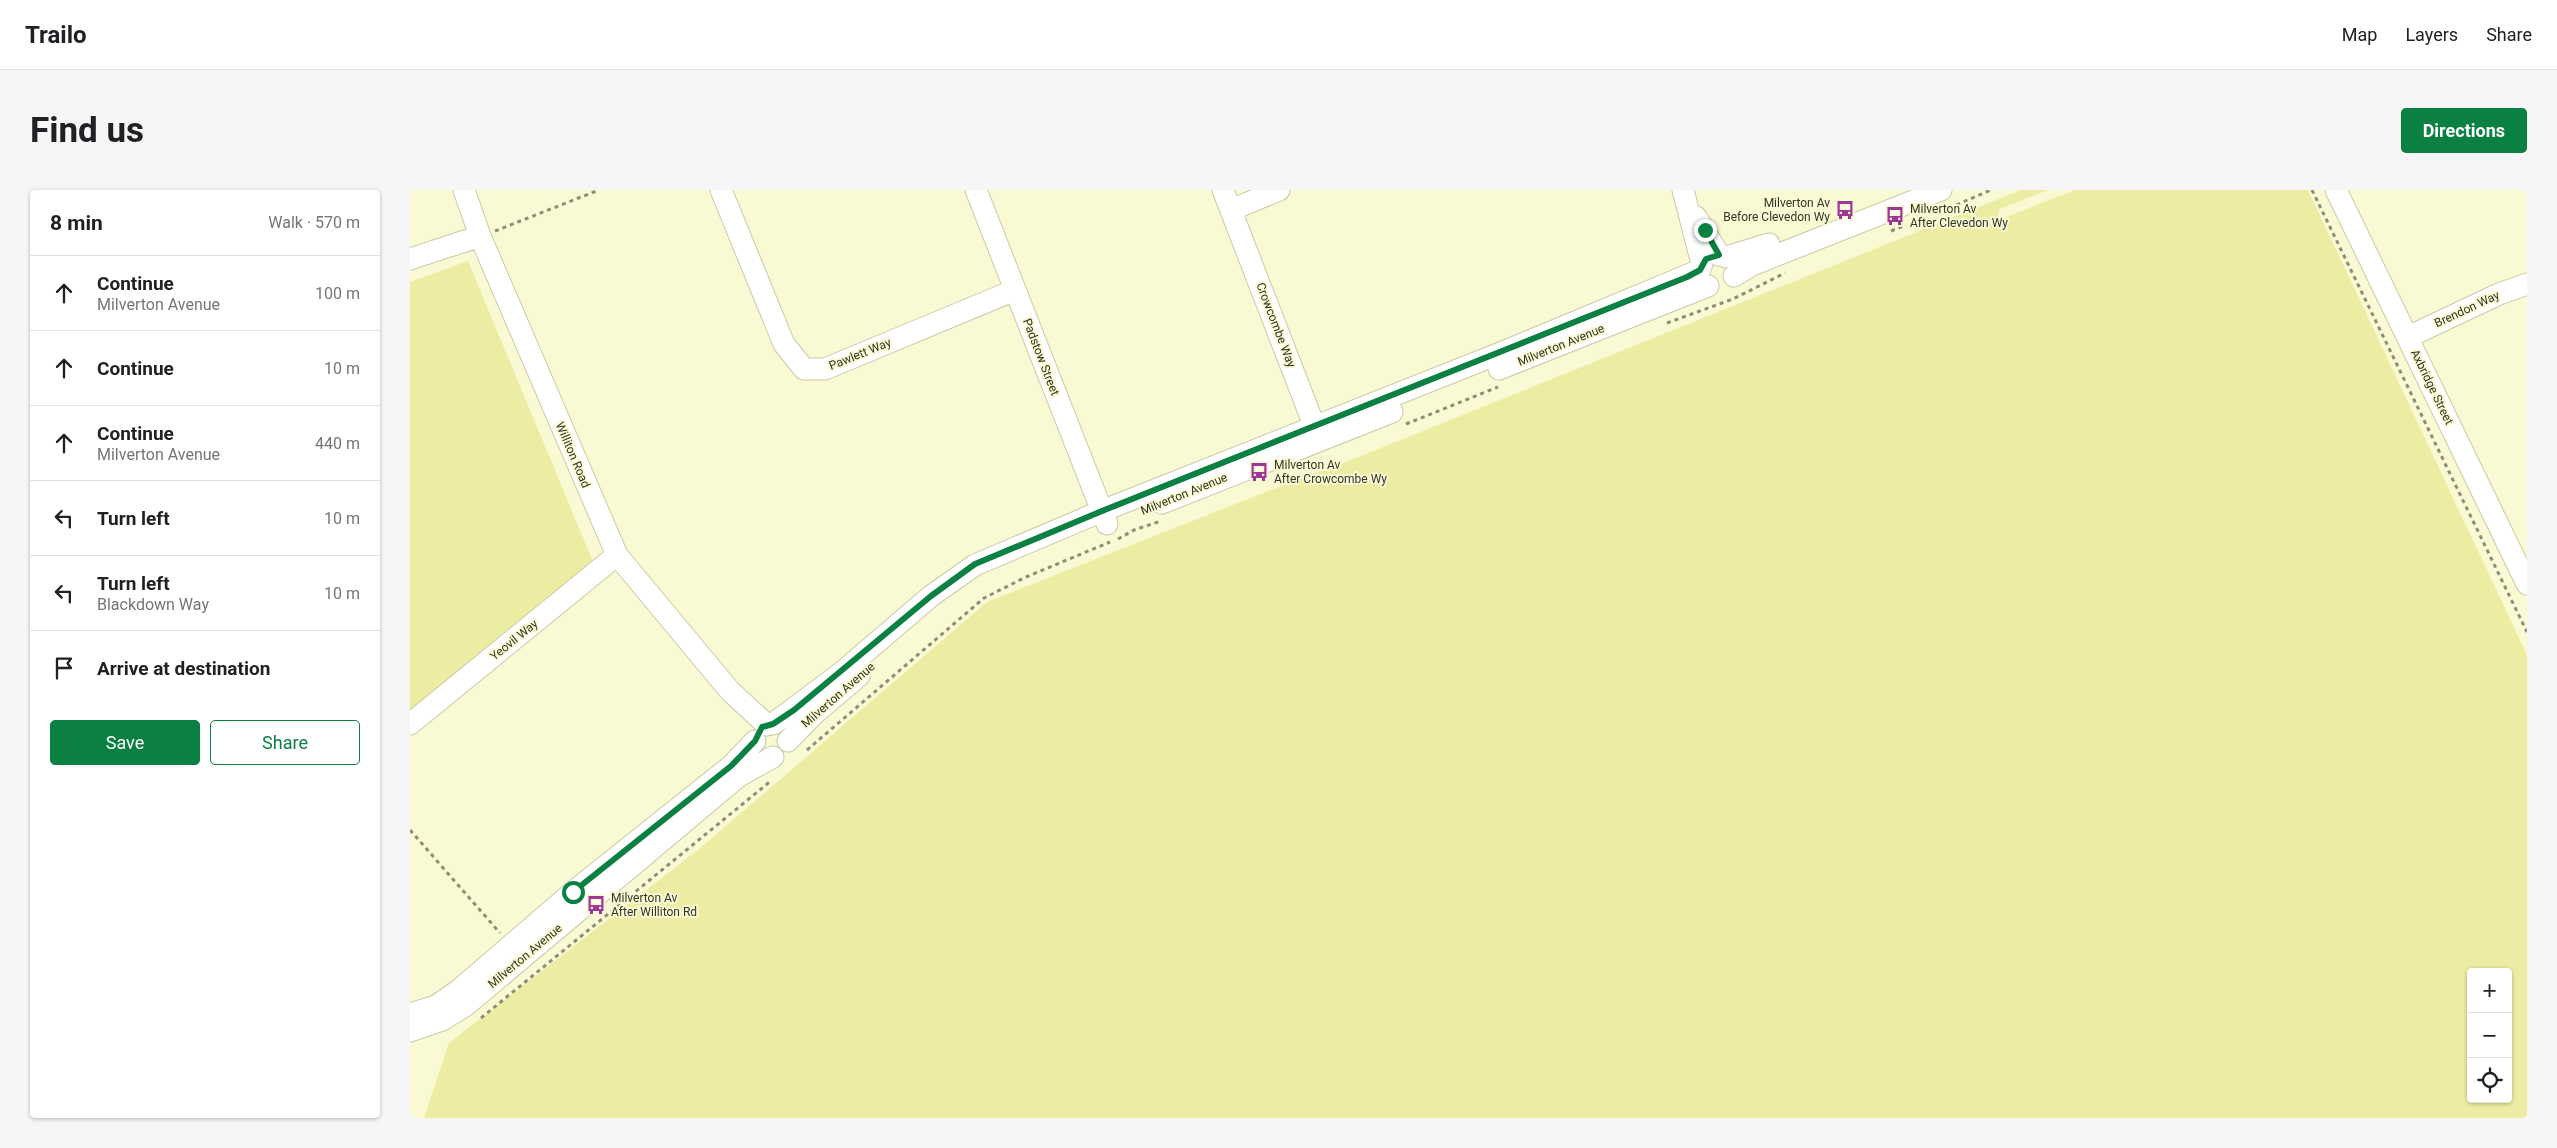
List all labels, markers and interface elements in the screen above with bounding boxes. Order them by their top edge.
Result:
text: Trailo [25,21,87,49]
text: Map [2342,24,2377,45]
text: Layers [2405,24,2458,45]
text: Share [2486,24,2532,45]
button: Directions [2401,108,2527,153]
text: Find us [30,110,144,151]
place label: Milverton Av Before Clevedon Wy [1723,196,1830,224]
bus stop icon: Milverton Av Before Clevedon Wy [1834,199,1856,221]
place label: Milverton Av After Clevedon Wy [1910,202,2008,230]
bus stop icon: Milverton Av After Clevedon Wy [1884,205,1906,227]
text: 8 min [50,211,103,235]
text: Walk · 570 m [268,213,360,232]
route end [1694,219,1717,242]
text: Continue [97,272,174,295]
icon: ahead [50,279,78,307]
street label: Crowcombe Way [1253,281,1299,370]
text: 100 m [315,284,360,303]
street label: Brendon Way [2432,288,2502,330]
text: Milverton Avenue [97,295,220,314]
street label: Padstow Street [1020,317,1062,398]
street label: Milverton Avenue [1516,321,1606,369]
street label: Pawlett Way [827,335,893,373]
street label: Axbridge Street [2408,347,2456,427]
icon: ahead [50,354,78,382]
text: Continue [97,357,174,380]
text: 10 m [324,359,360,378]
street label: Williton Road [553,420,593,490]
text: Continue [97,422,174,445]
icon: ahead [50,429,78,457]
text: 440 m [315,434,360,453]
text: Milverton Avenue [97,445,220,464]
place label: Milverton Av After Crowcombe Wy [1274,458,1387,486]
bus stop icon: Milverton Av After Crowcombe Wy [1248,461,1270,483]
street label: Milverton Avenue [1139,470,1229,518]
icon: left [50,504,78,532]
text: Turn left [97,507,170,530]
text: 10 m [324,509,360,528]
text: Turn left [97,572,170,595]
icon: left [50,579,78,607]
text: 10 m [324,584,360,603]
text: Blackdown Way [97,595,209,614]
street label: Yeovil Way [487,616,541,663]
icon: arrive [50,654,78,682]
text: Arrive at destination [97,657,270,680]
street label: Milverton Avenue [799,659,877,731]
button: Save [50,720,200,765]
button: Share [210,720,360,765]
route start [562,881,585,904]
place label: Milverton Av After Williton Rd [611,891,697,919]
bus stop icon: Milverton Av After Williton Rd [585,894,607,916]
street label: Milverton Avenue [485,921,565,991]
map controls [2467,968,2512,1103]
button: + [2467,968,2512,1013]
button: − [2467,1013,2512,1058]
button: locate [2467,1058,2512,1103]

